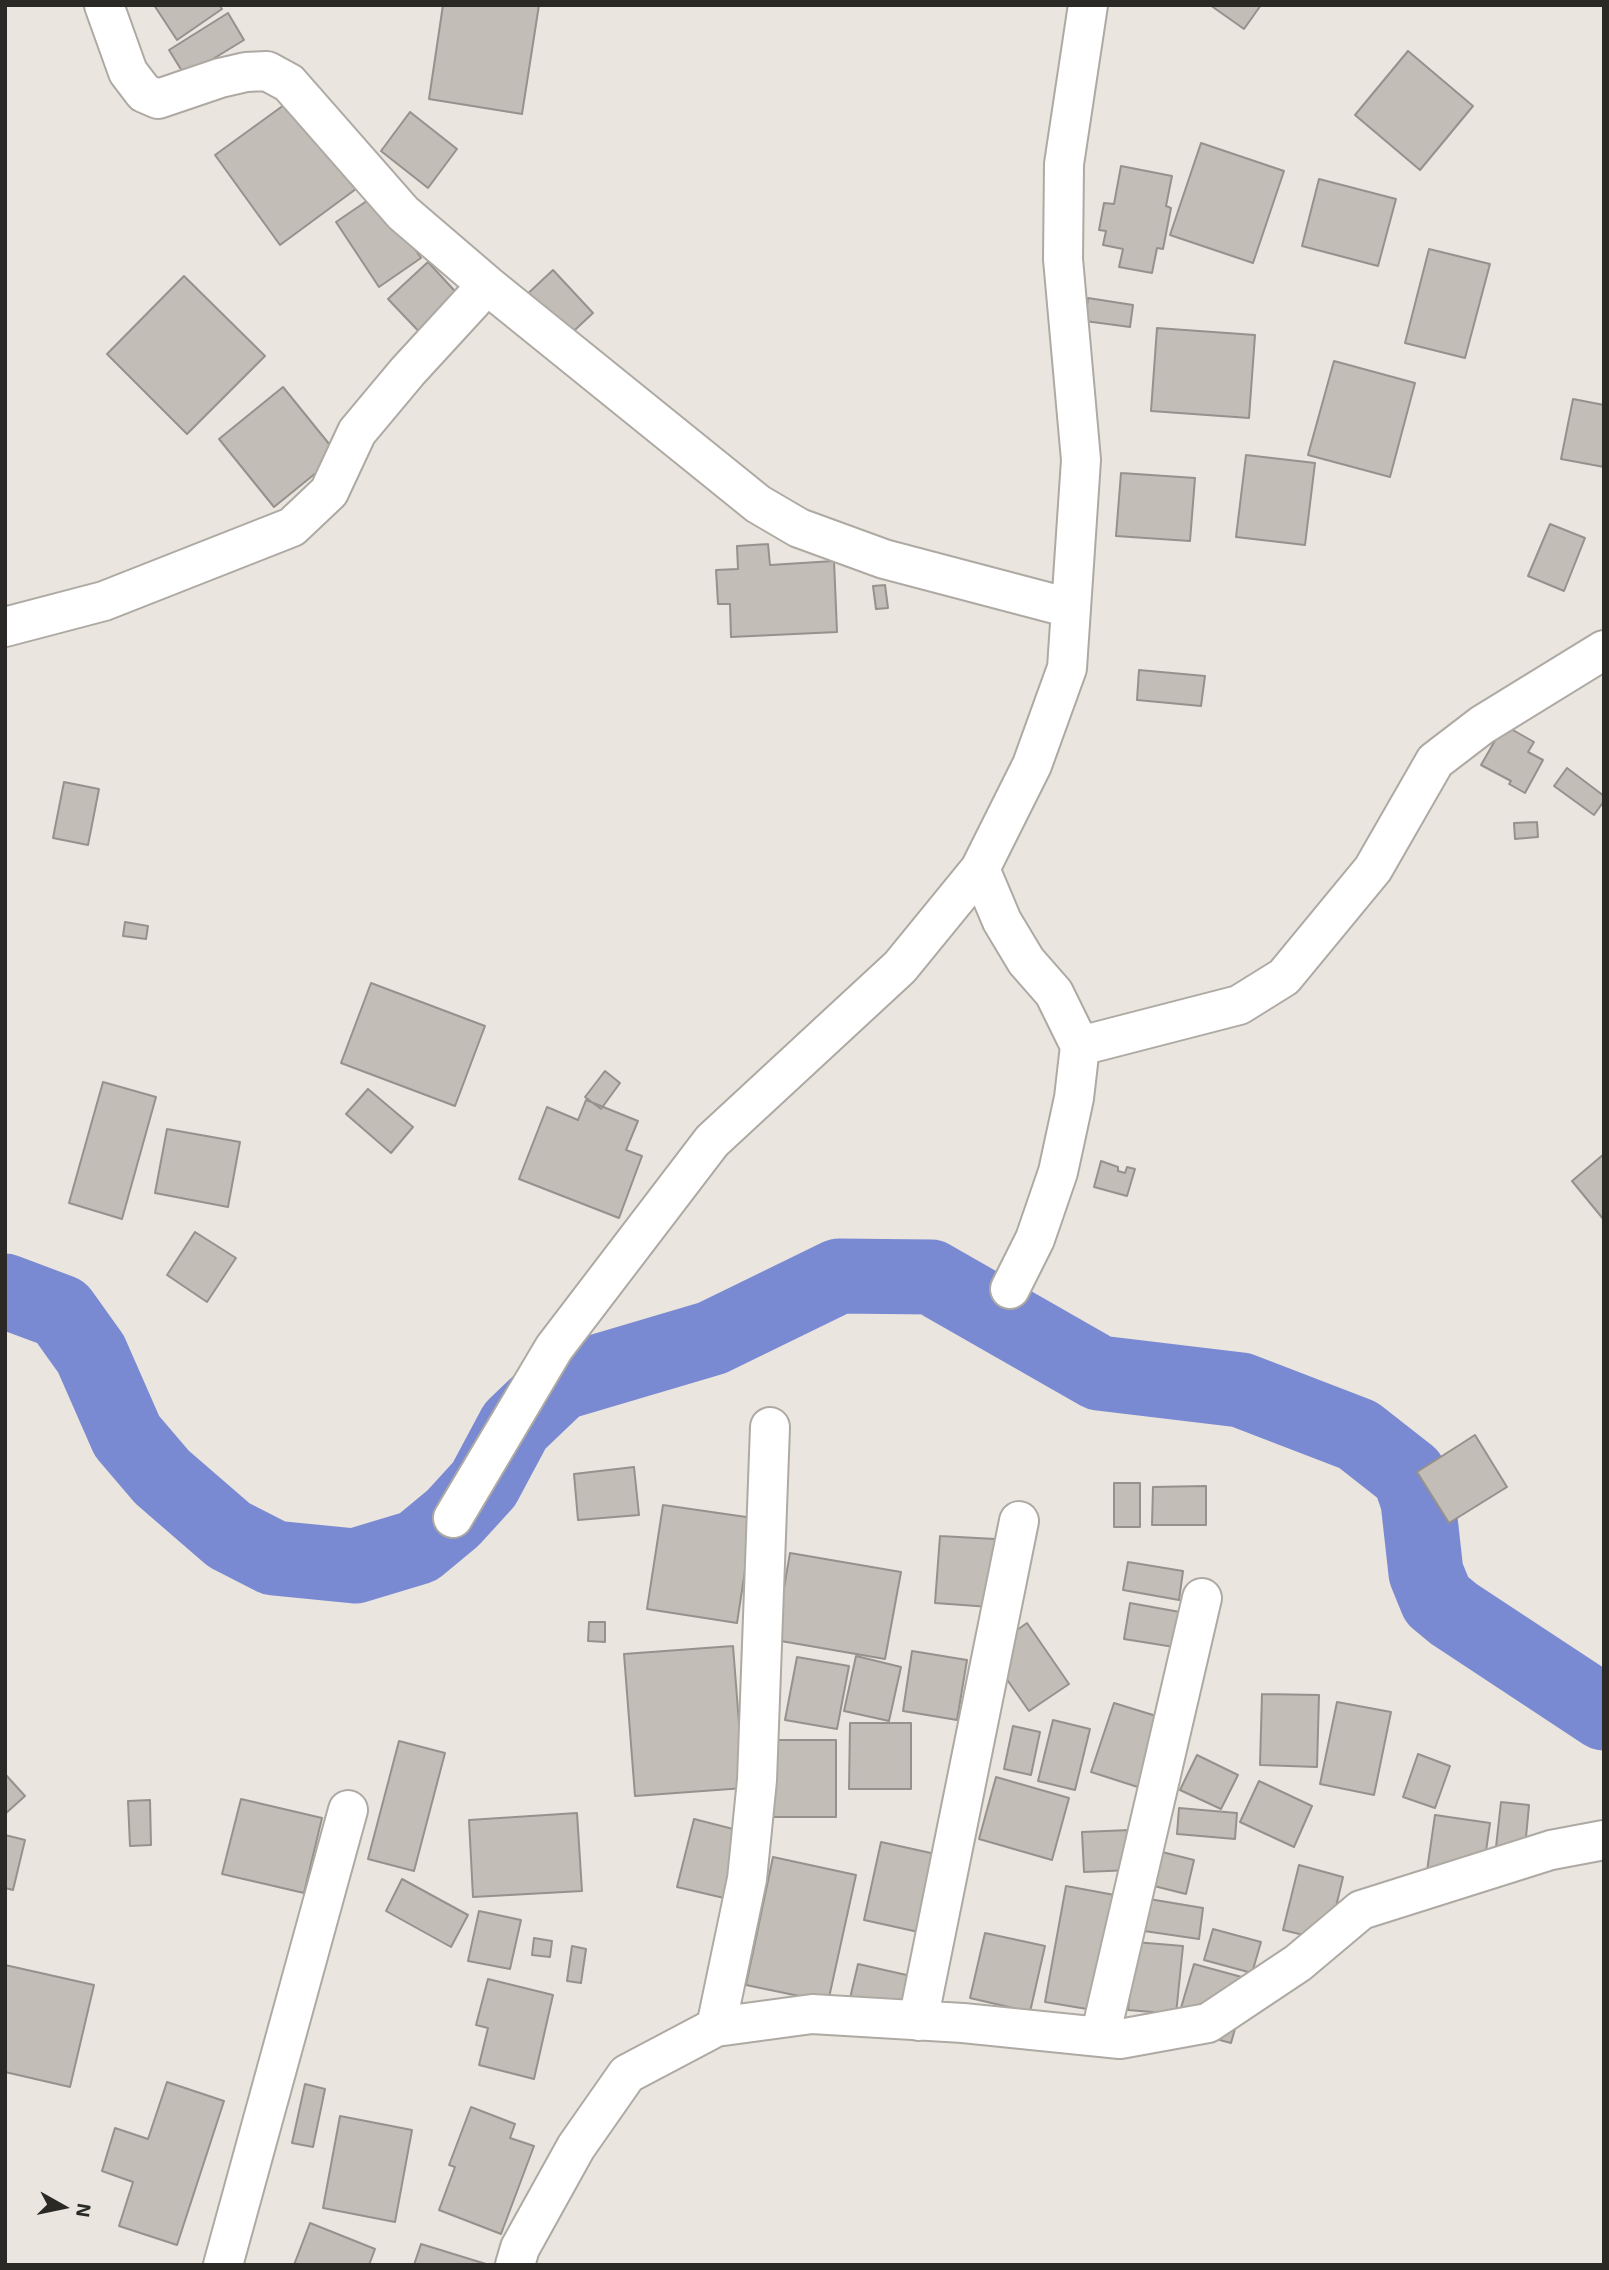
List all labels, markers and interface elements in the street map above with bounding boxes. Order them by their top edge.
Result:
north arrow [28,2172,98,2242]
text: N [72,2202,97,2219]

